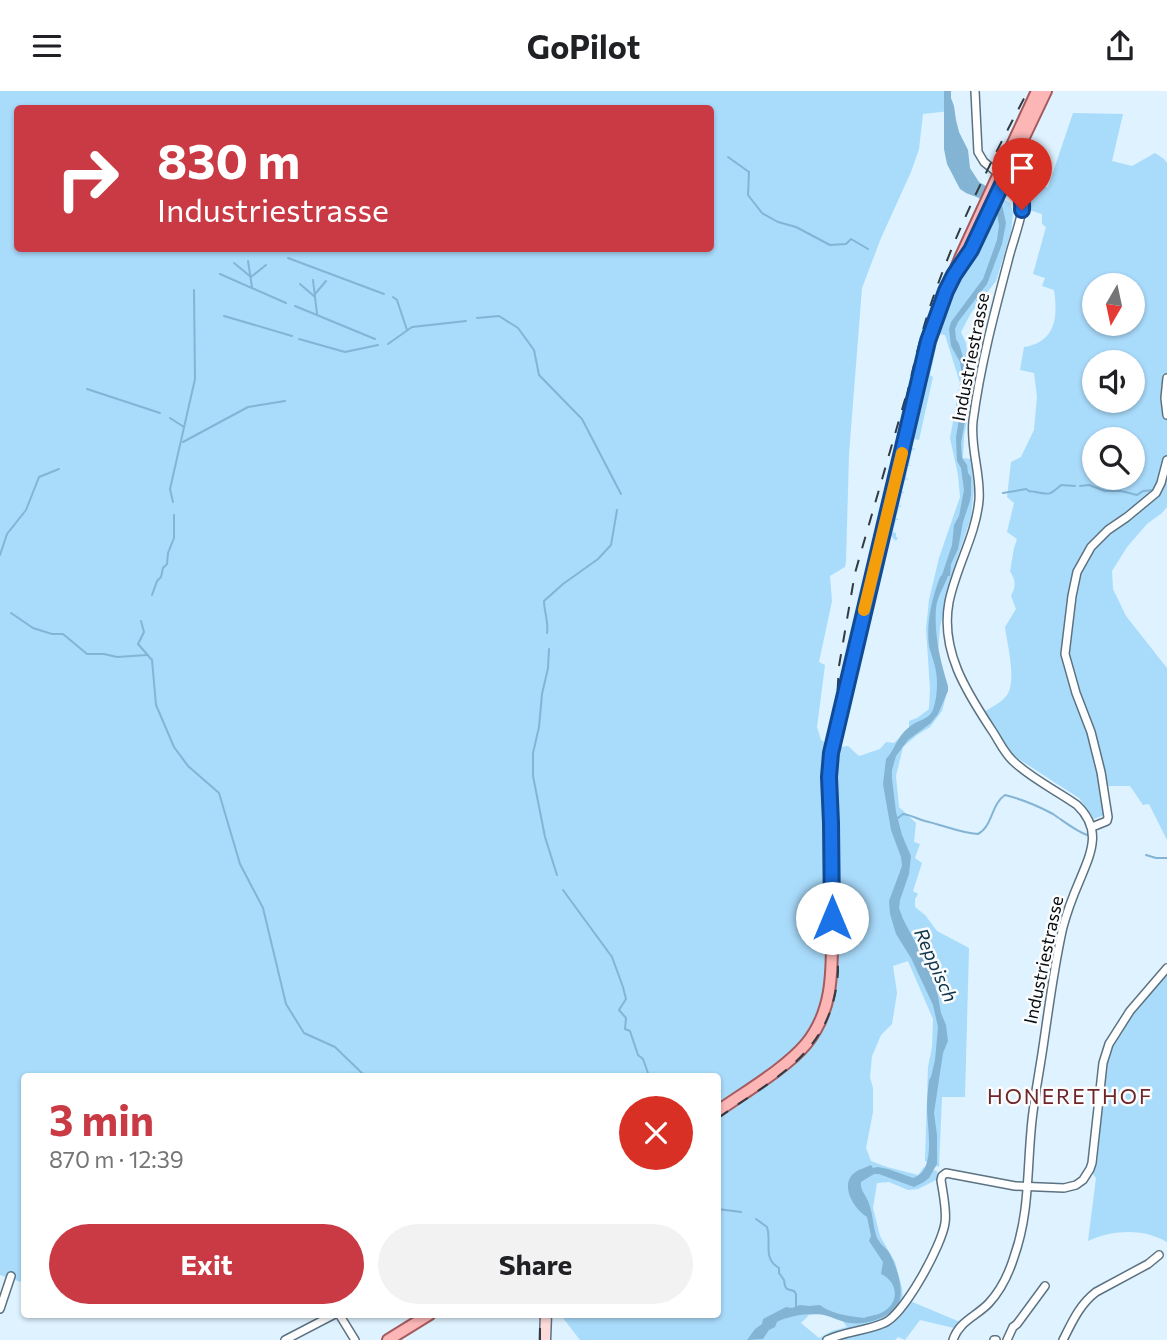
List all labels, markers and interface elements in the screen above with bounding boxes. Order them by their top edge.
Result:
text: GoPilot [527,26,640,66]
icon: menu [28,27,66,65]
icon: share [1101,27,1139,65]
text: 830 m [157,129,300,189]
icon: right [42,133,133,224]
pin [992,138,1052,210]
icon: arrive [1003,149,1041,187]
text: Industriestrasse [157,189,389,229]
north arrow [1082,273,1144,336]
map controls [1082,273,1145,490]
street label: Industriestrasse [947,291,993,423]
button: sound [1082,350,1145,413]
button: search [1082,427,1145,490]
position arrow [795,881,869,955]
street label: Industriestrasse [1019,894,1067,1026]
water label: Reppisch [910,924,963,1005]
district label: HONERETHOF [987,1083,1153,1108]
text: 3 min [49,1093,154,1145]
button: close [619,1096,693,1170]
text: 870 m · 12:39 [49,1145,184,1173]
button: Exit [49,1224,364,1304]
button: Share [378,1224,693,1304]

